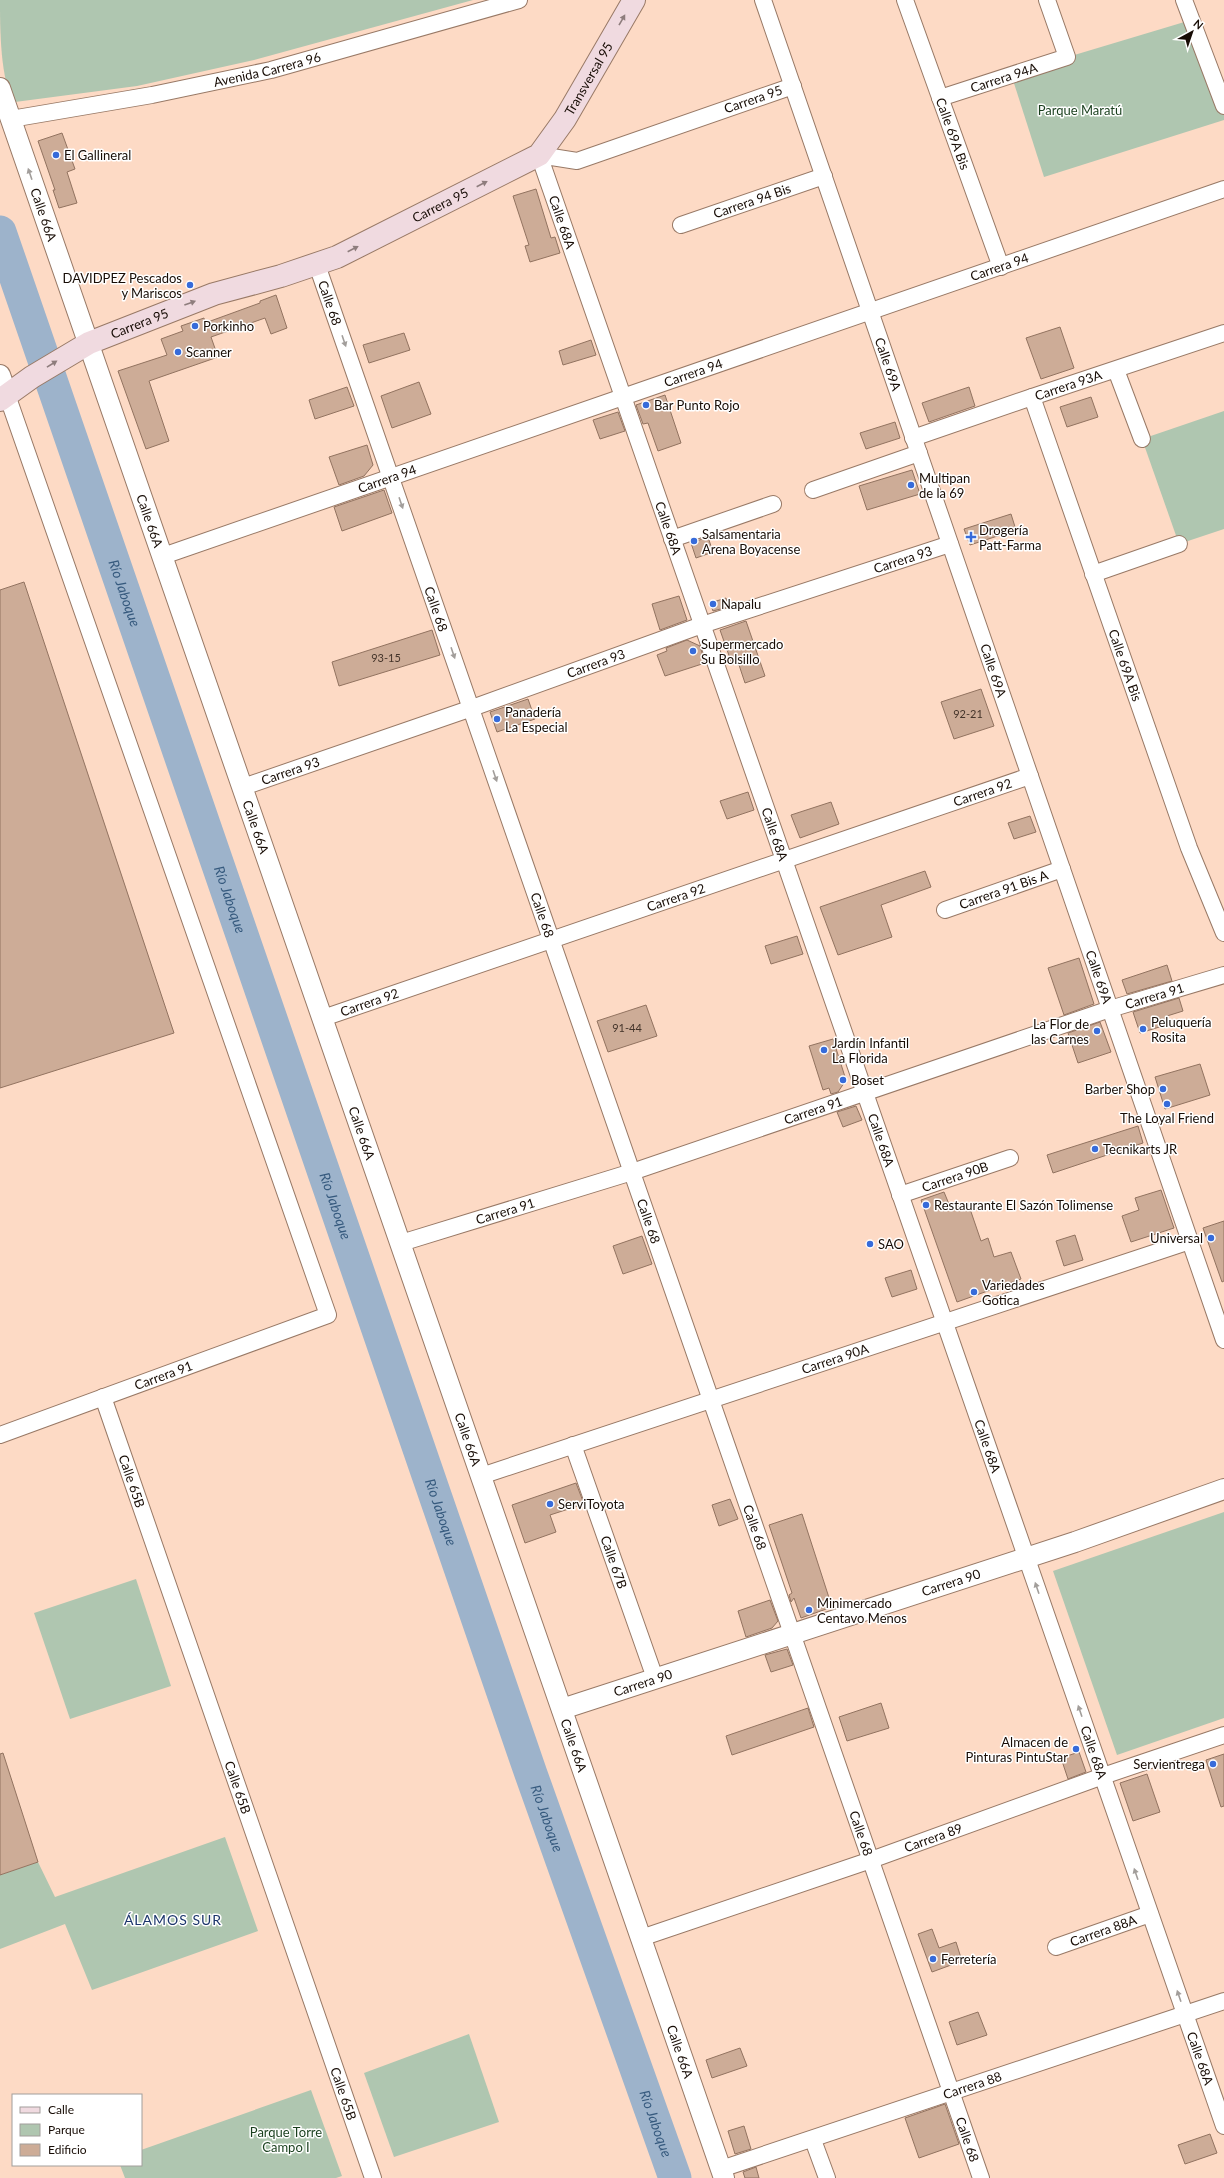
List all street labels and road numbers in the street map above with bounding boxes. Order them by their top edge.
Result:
street label: Transversal 95 [561,39,616,118]
street label: Avenida Carrera 96 [212,48,323,90]
street label: Carrera 94A [968,59,1040,96]
street label: Carrera 95 [722,82,784,116]
street label: Calle 69A Bis [933,95,973,172]
street label: Carrera 94 Bis [711,180,793,221]
street label: Carrera 95 [409,184,471,226]
street label: Calle 66A [27,186,61,244]
street label: Calle 68A [546,193,579,251]
street label: Carrera 94 [968,249,1031,284]
street label: Calle 68 [315,278,345,327]
street label: Carrera 95 [108,305,171,342]
street label: Calle 69A [872,335,905,393]
street label: Carrera 94 [662,355,725,390]
street label: Carrera 93A [1033,366,1104,404]
street label: Carrera 94 [356,461,419,496]
street label: Calle 66A [133,492,167,550]
street label: Calle 68A [652,499,685,557]
street label: Carrera 93 [871,542,934,576]
street label: Calle 68 [421,584,452,634]
street label: Calle 69A Bis [1105,627,1145,704]
street label: Calle 69A [977,642,1010,699]
street label: Carrera 93 [565,645,627,681]
street label: Carrera 93 [259,753,322,788]
street label: Carrera 92 [951,775,1014,810]
street label: Calle 66A [239,798,273,856]
street label: Calle 68A [758,805,792,863]
street label: Carrera 91 Bis A [957,867,1050,912]
street label: Carrera 92 [645,880,707,915]
street label: Calle 68 [527,890,558,940]
street label: Calle 69A [1082,948,1116,1006]
street label: Carrera 91 [1123,979,1186,1012]
street label: Carrera 92 [338,985,401,1020]
street label: Carrera 91 [782,1093,844,1128]
street label: Calle 66A [345,1104,379,1162]
street label: Calle 68A [865,1111,898,1169]
street label: Carrera 90B [920,1158,990,1195]
street label: Carrera 91 [474,1194,537,1228]
street label: Calle 68 [634,1196,664,1246]
street label: Carrera 90A [800,1340,871,1377]
street label: Carrera 91 [132,1357,195,1393]
street label: Calle 66A [451,1410,485,1468]
street label: Calle 68A [971,1417,1004,1475]
street label: Calle 65B [116,1453,149,1510]
street label: Calle 68 [740,1502,770,1552]
street label: Calle 67B [597,1533,631,1591]
street label: Carrera 90 [920,1565,983,1599]
street label: Carrera 90 [611,1666,675,1700]
street label: Calle 66A [558,1717,591,1774]
street label: Calle 68A [1077,1723,1111,1781]
street label: Calle 65B [221,1759,254,1816]
street label: Calle 68 [846,1809,877,1858]
street label: Carrera 89 [902,1820,964,1855]
street label: Carrera 88A [1068,1911,1139,1950]
street label: Calle 66A [664,2023,697,2081]
street label: Calle 68A [1184,2029,1217,2087]
street label: Calle 65B [327,2065,360,2122]
street label: Carrera 88 [941,2068,1004,2102]
street label: Calle 68 [952,2115,983,2164]

